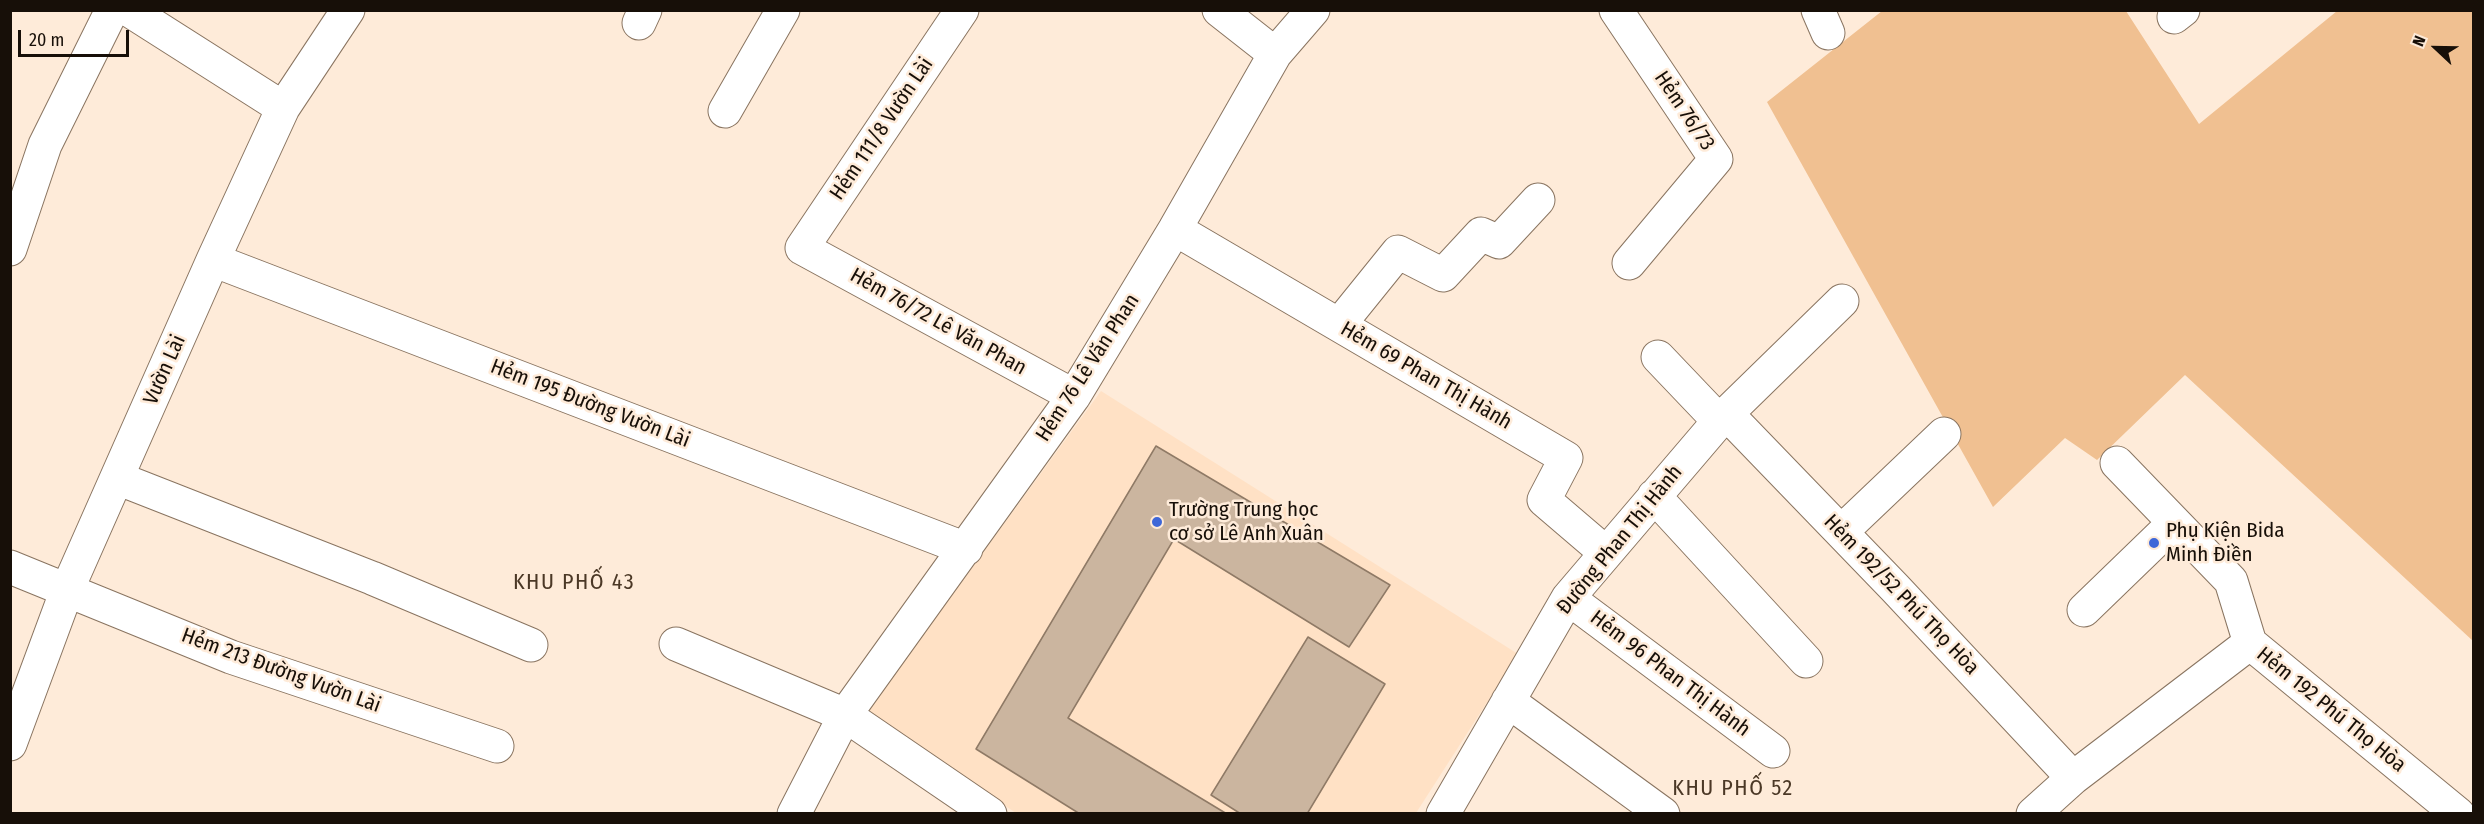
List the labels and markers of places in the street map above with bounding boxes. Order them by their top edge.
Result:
place label: Trường Trung học cơ sở Lê Anh Xuân [1169,497,1324,547]
marker: Trường Trung học cơ sở Lê Anh Xuân [1150,515,1164,529]
place label: Phụ Kiện Bida Minh Điền [2166,518,2285,568]
marker: Phụ Kiện Bida Minh Điền [2147,536,2161,550]

